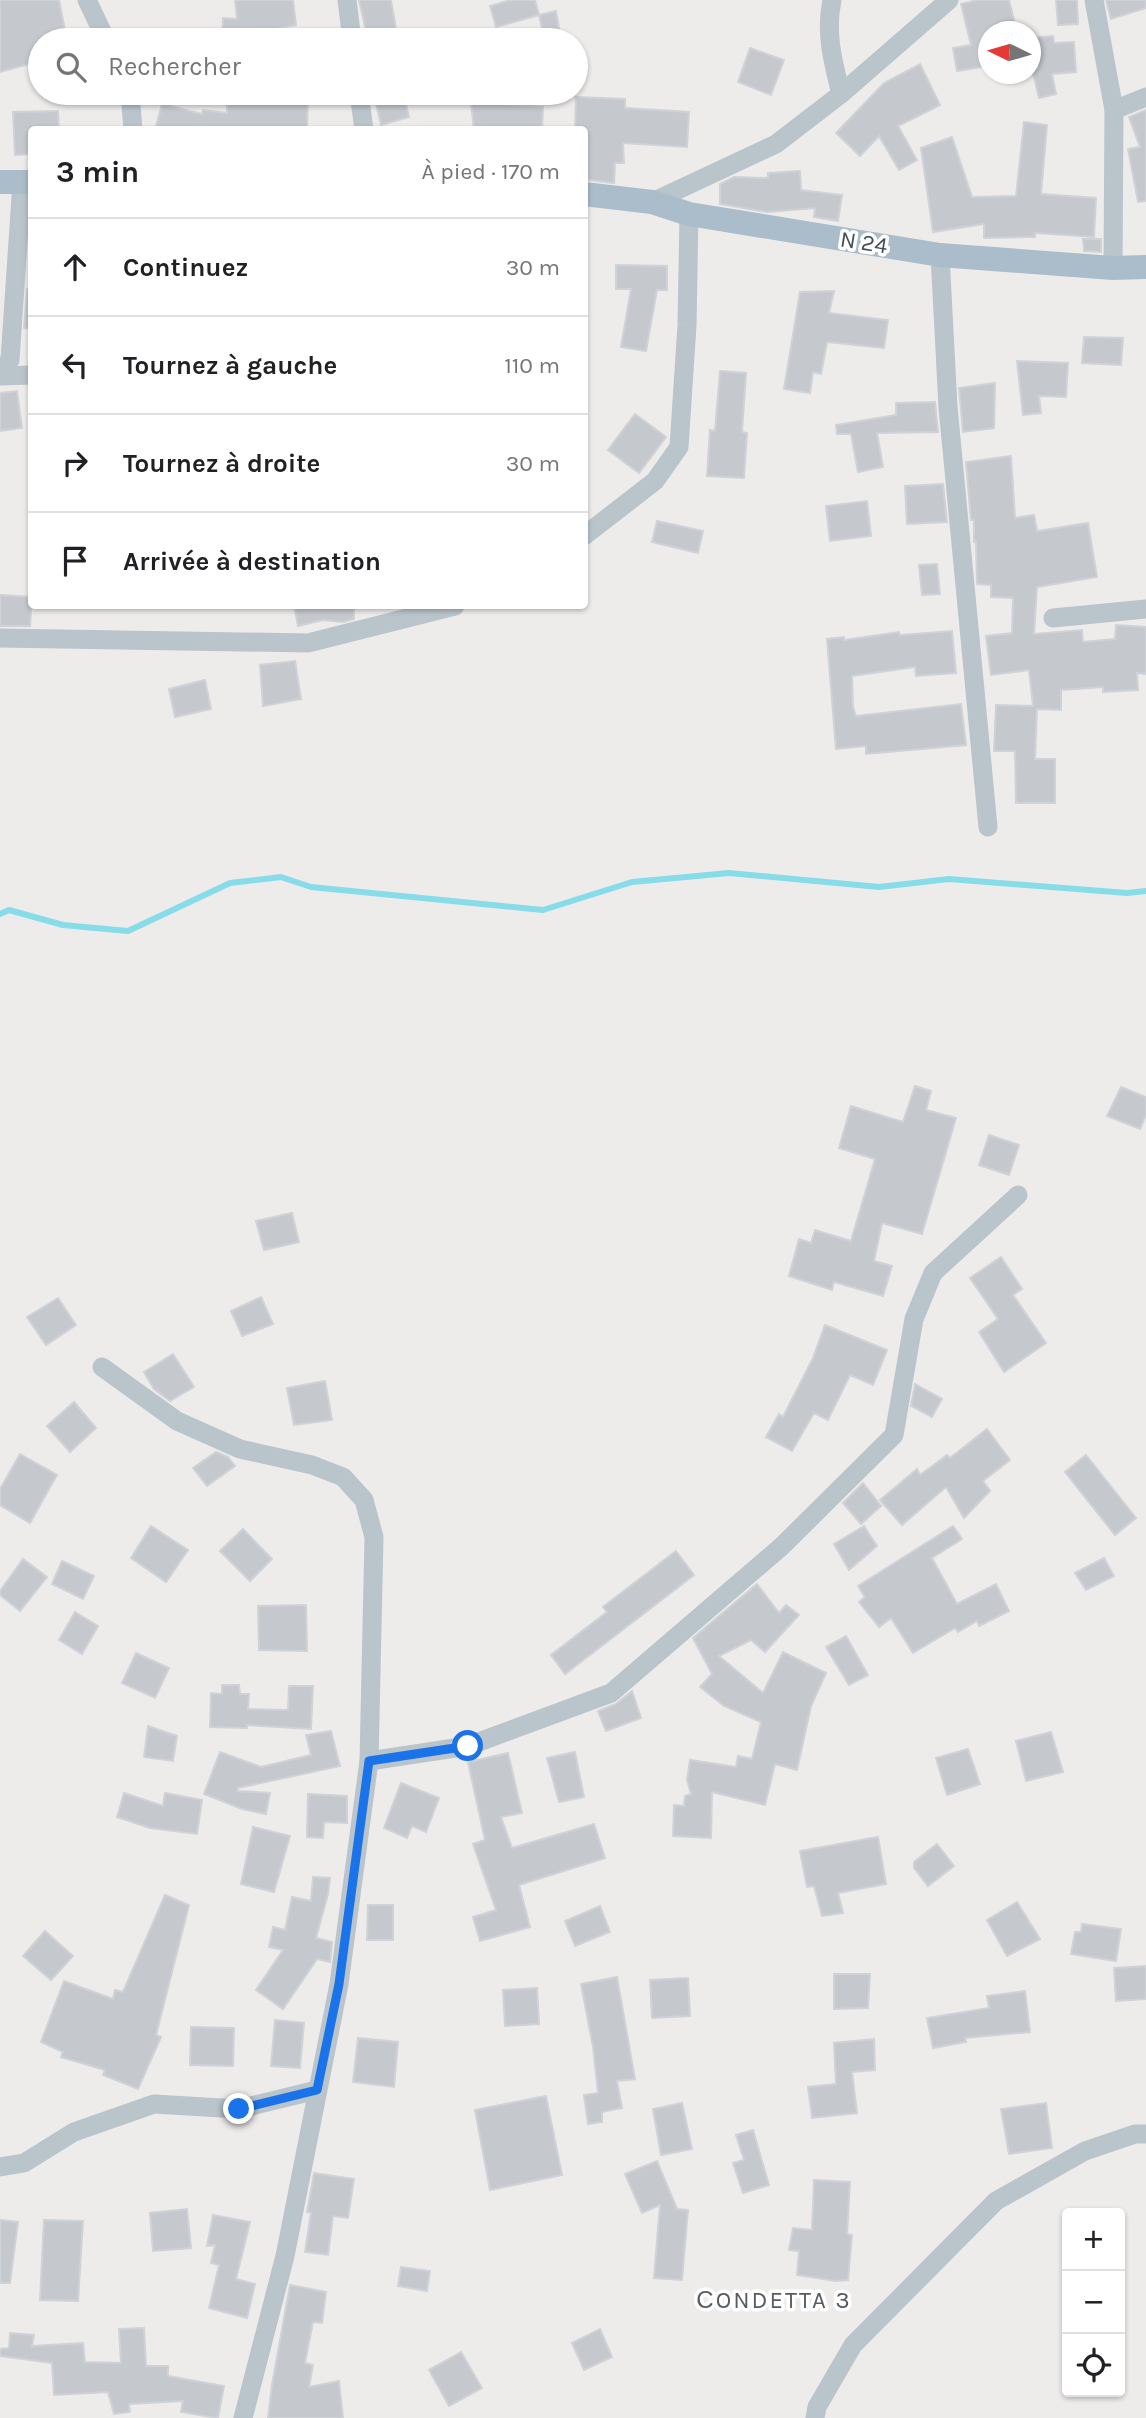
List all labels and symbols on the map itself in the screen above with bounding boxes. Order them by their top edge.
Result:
north arrow [978,21,1041,84]
street label: N 24 [838,225,890,260]
route start [452,1730,483,1761]
route end [223,2093,254,2124]
district label: СONDETTA 3 [696,2286,852,2314]

